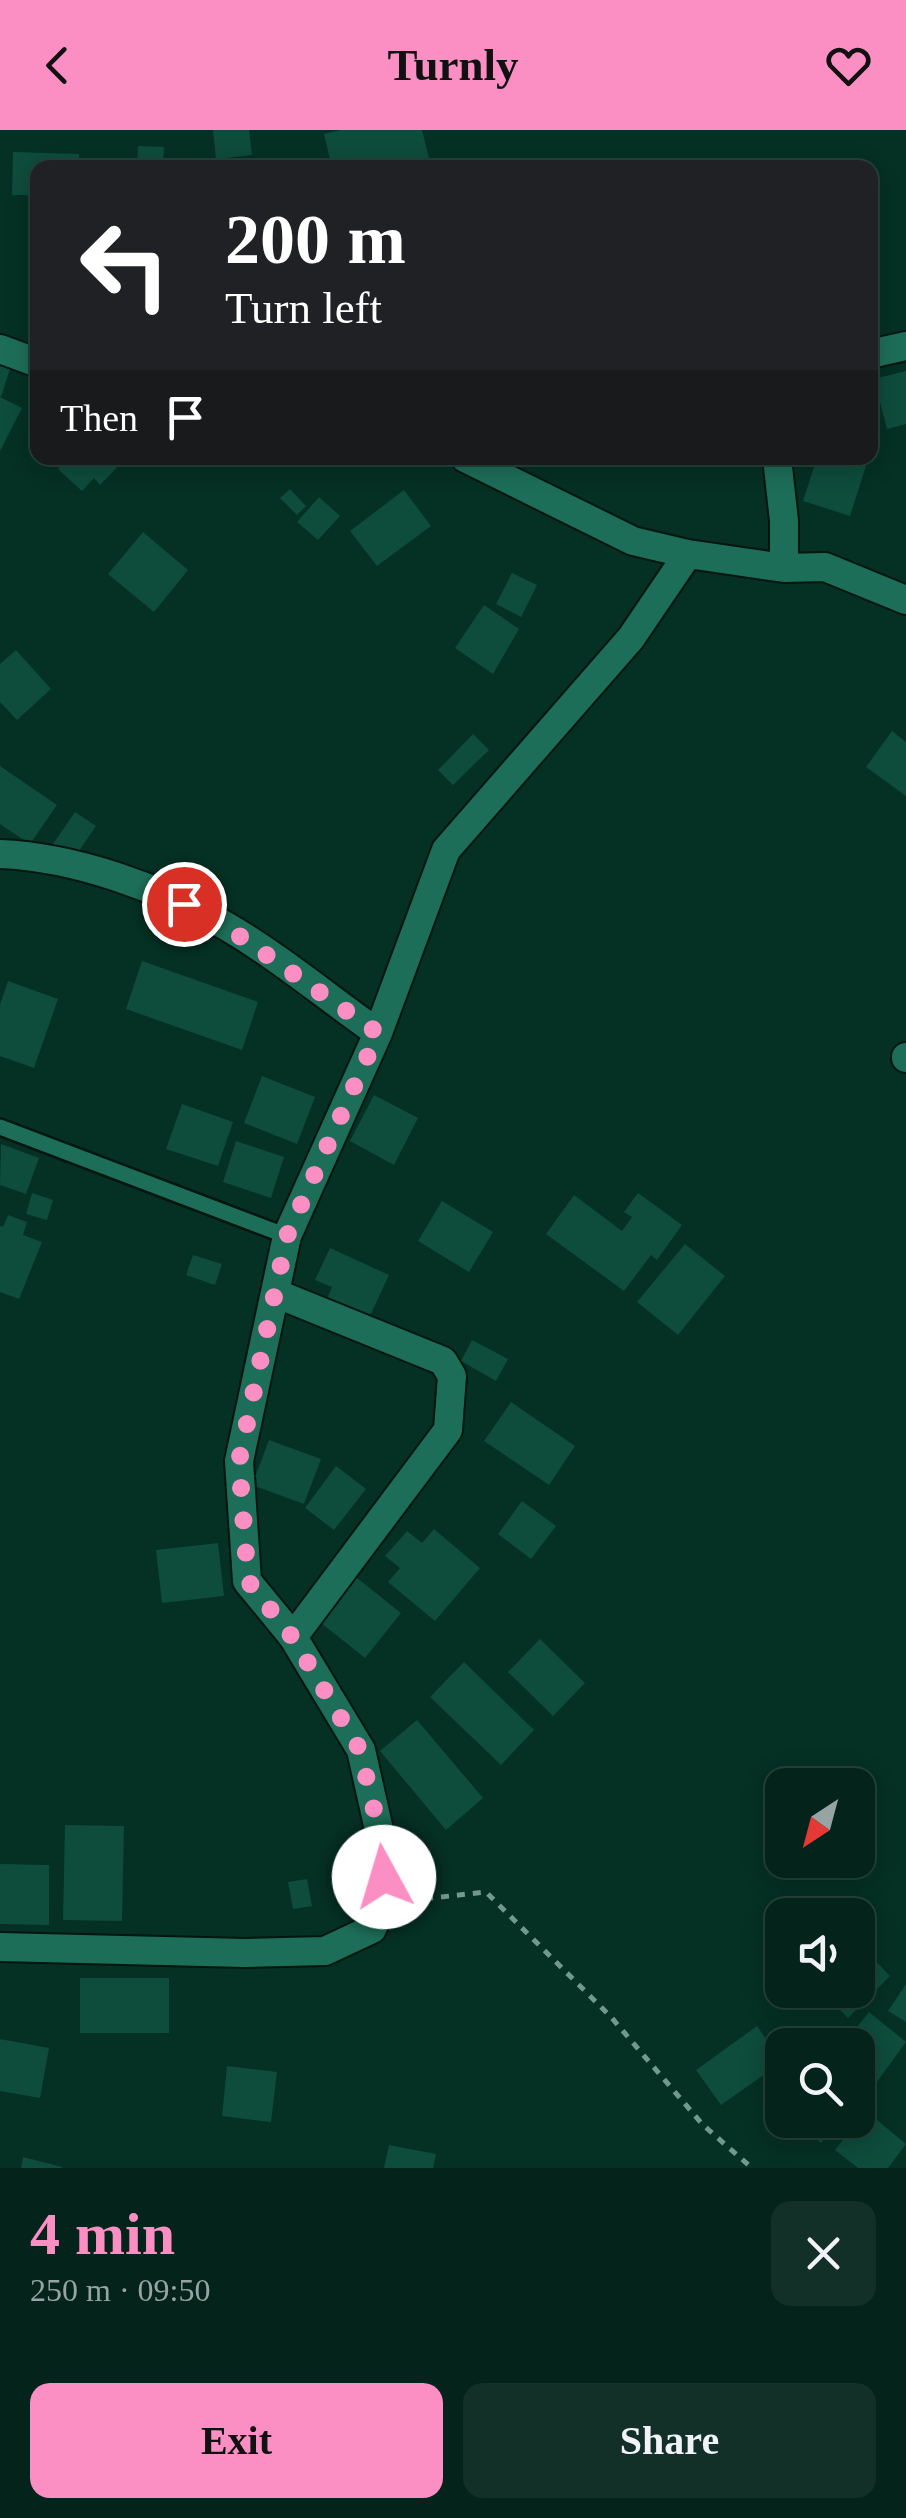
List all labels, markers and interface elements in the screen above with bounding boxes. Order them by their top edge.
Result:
icon: back [30,38,85,93]
icon: heart [821,38,876,93]
text: Turnly [388,40,518,90]
icon: left [60,200,190,330]
text: 200 m [225,201,406,278]
text: Turn left [225,283,382,333]
icon: arrive [158,390,213,445]
text: Then [60,397,138,439]
pin [142,862,227,947]
icon: arrive [157,877,212,932]
north arrow [765,1768,875,1878]
map controls [765,1768,875,2138]
position arrow [332,1825,436,1929]
button: sound [765,1898,875,2008]
button: search [765,2028,875,2138]
text: 4 min [30,2201,175,2267]
button: close [771,2201,876,2306]
text: 250 m · 09:50 [30,2272,210,2308]
button: Exit [30,2383,443,2498]
button: Share [463,2383,876,2498]

